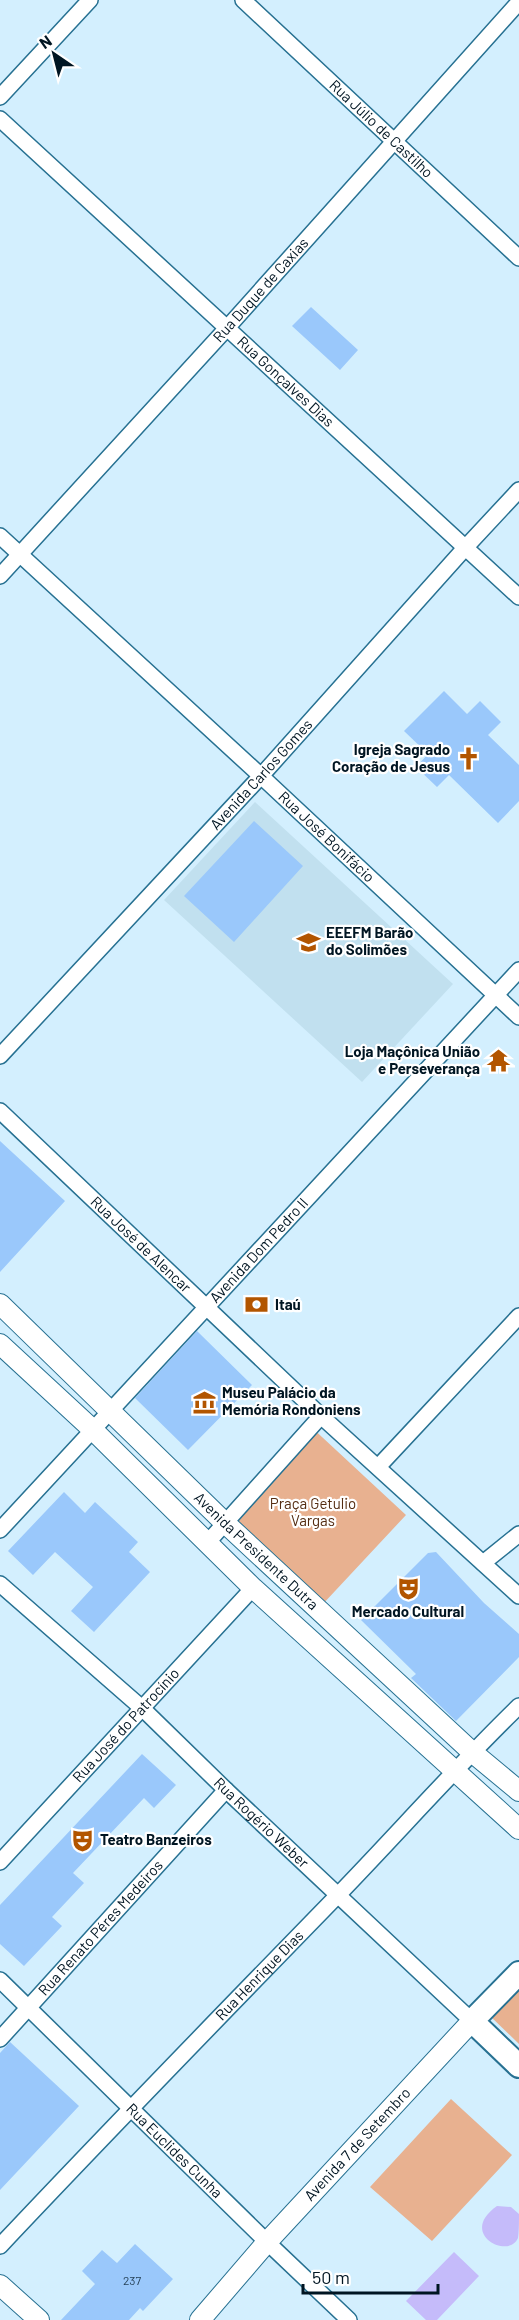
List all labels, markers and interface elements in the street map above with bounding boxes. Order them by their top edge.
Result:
north arrow [24,24,84,84]
text: N [35,30,55,52]
street label: Rua Júlio de Castilho [326,76,437,181]
street label: Rua Duque de Caxias [209,234,312,345]
street label: Rua Gonçalves Dias [234,332,338,430]
street label: Avenida Carlos Gomes [206,715,316,833]
place label: Igreja Sagrado Coração de Jesus [332,740,450,775]
church icon: Igreja Sagrado Coração de Jesus [455,746,481,772]
street label: Rua José Bonifácio [275,787,379,886]
place label: EEEFM Barão do Solimões [326,923,413,958]
school or university icon: EEEFM Barão do Solimões [295,929,321,955]
place label: Loja Maçônica União e Perseverança [345,1042,480,1077]
temple icon: Loja Maçônica União e Perseverança [485,1048,511,1074]
street label: Rua José de Alencar [87,1192,196,1296]
street label: Avenida Dom Pedro II [205,1194,311,1306]
bank icon: Itaú [244,1292,270,1318]
place label: Itaú [275,1295,301,1313]
place label: Museu Palácio da Memória Rondoniens [222,1383,361,1418]
museum icon: Museu Palácio da Memória Rondoniens [191,1389,217,1415]
street label: Avenida Presidente Dutra [191,1488,323,1613]
park label: Praça Getulio Vargas [270,1494,356,1529]
theatre icon: Mercado Cultural [395,1575,421,1601]
place label: Mercado Cultural [352,1602,464,1620]
street label: Rua José do Patrocínio [68,1664,183,1786]
street label: Rua Rogério Weber [211,1773,313,1871]
theatre icon: Teatro Banzeiros [69,1827,95,1853]
place label: Teatro Banzeiros [100,1830,212,1848]
street label: Rua Renato Péres Medeiros [34,1856,166,1999]
street label: Rua Henrique Dias [211,1926,307,2024]
street label: Avenida 7 de Setembro [300,2083,414,2204]
street label: Rua Euclides Cunha [123,2099,227,2201]
scale bar [303,2257,438,2295]
text: 50 m [312,2266,350,2288]
house number: 237 [123,2273,141,2287]

